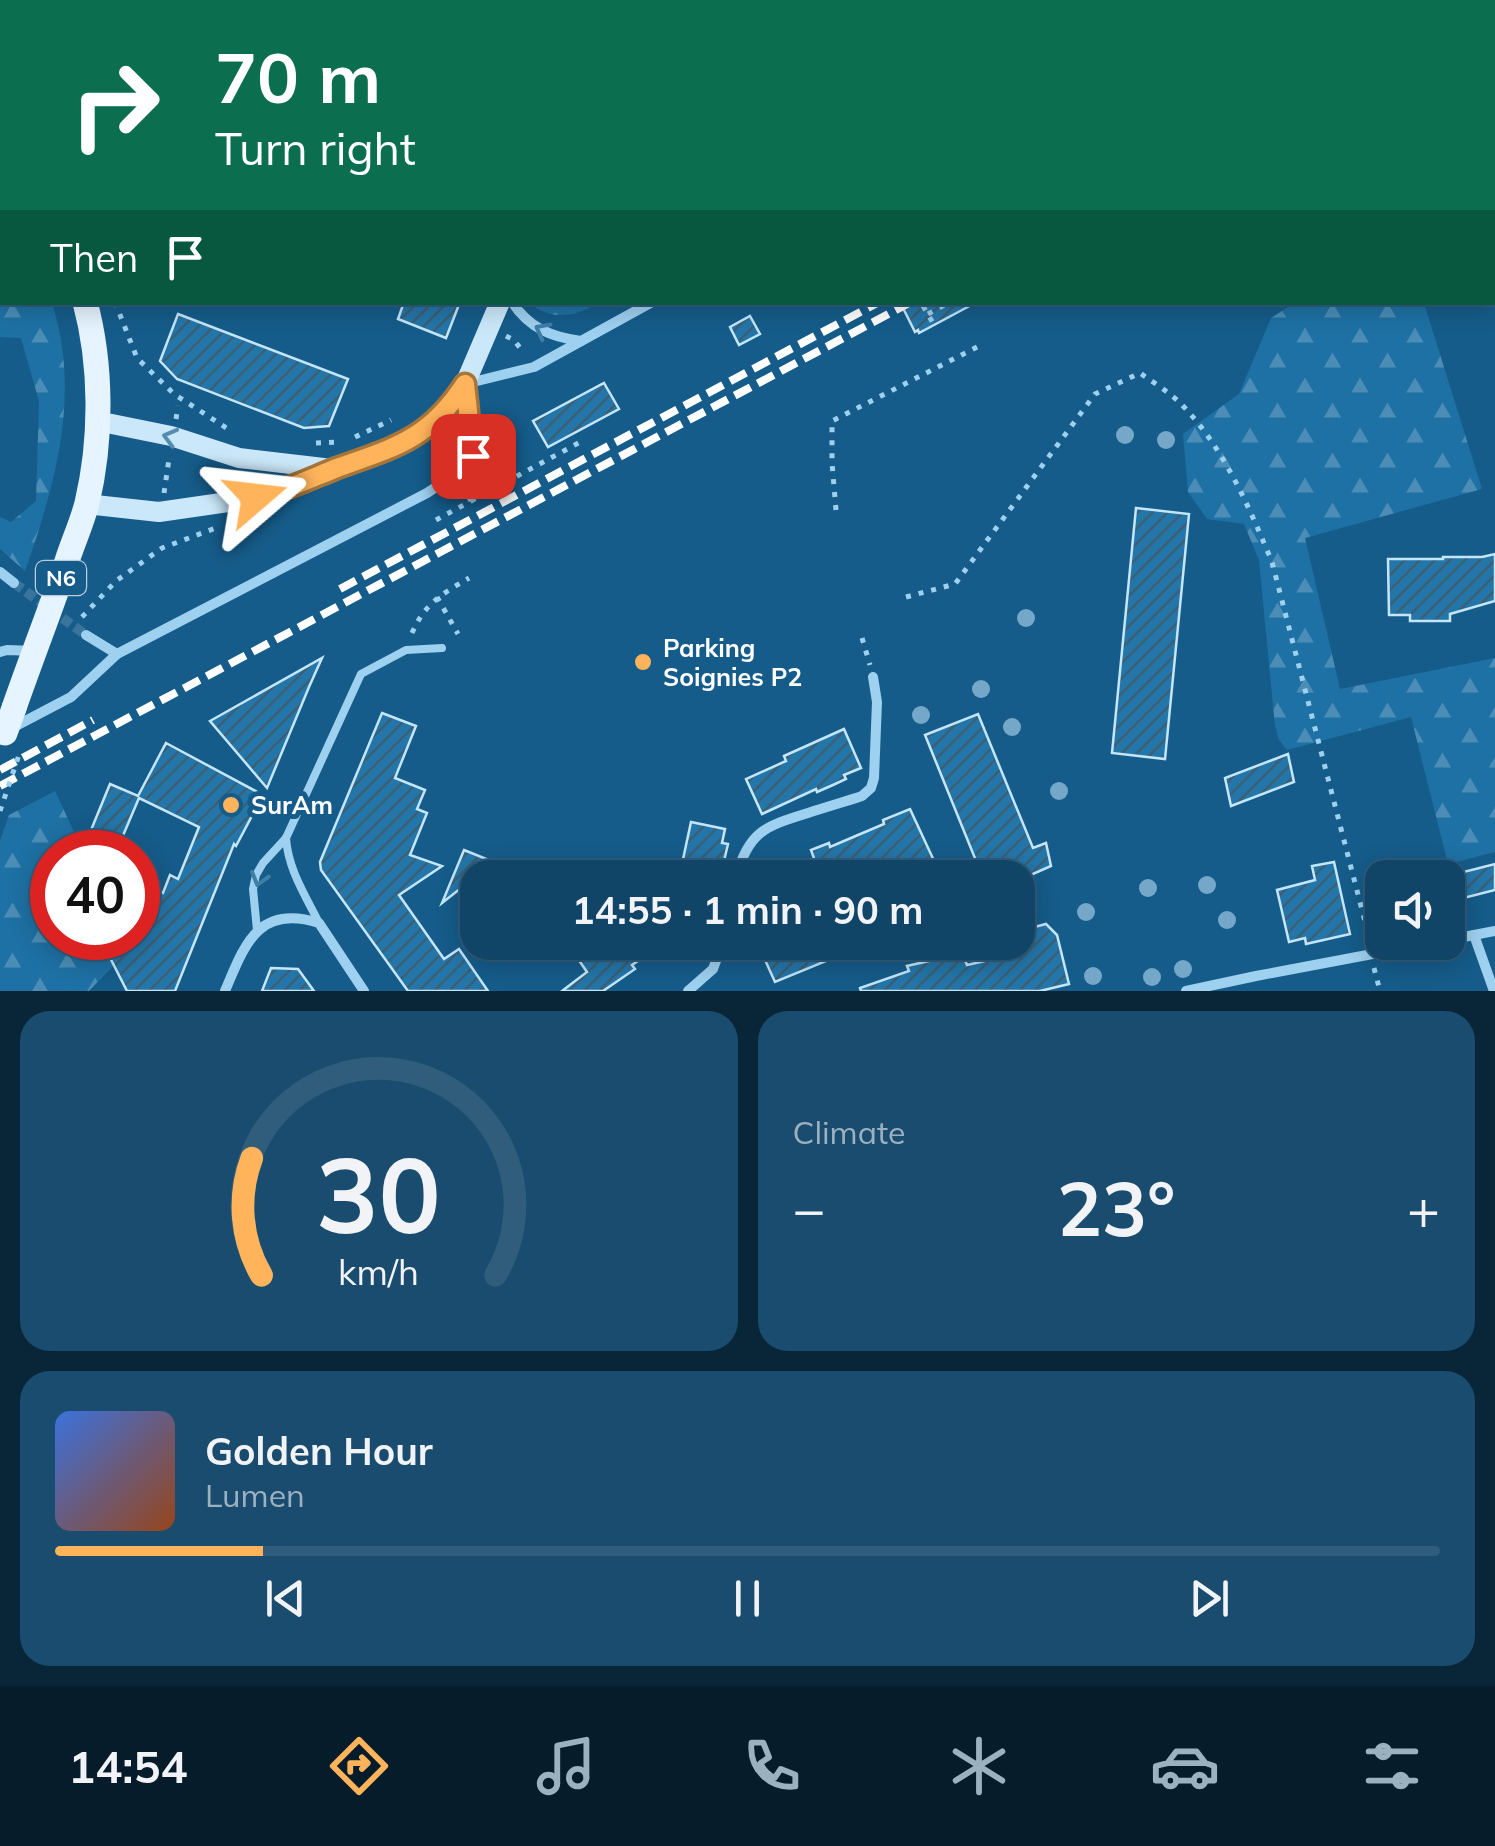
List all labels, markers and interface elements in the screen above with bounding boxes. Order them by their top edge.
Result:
text: 70 m [215,33,381,121]
icon: right [50,40,180,170]
text: Turn right [215,120,416,176]
icon: arrive [158,230,213,285]
text: Then [50,234,138,282]
one-way arrow [535,323,553,342]
pin [431,414,516,499]
one-way arrow [162,428,179,449]
icon: arrive [446,429,501,484]
position arrow [204,445,308,549]
road number: N6 [36,561,86,595]
place label: Parking Soignies P2 [663,632,802,692]
marker: Parking Soignies P2 [632,651,654,673]
place label: SurAm [251,789,333,820]
marker: SurAm [220,794,242,816]
speed limit sign: 40 [30,830,160,960]
map controls [1365,860,1465,960]
button: sound [1365,860,1465,960]
one-way arrow [249,870,270,888]
text: 14:55 · 1 min · 90 m [572,886,923,934]
text: Climate [793,1112,905,1152]
text: 30 [316,1128,441,1259]
text: 23° [1057,1161,1175,1255]
text: − [793,1174,826,1243]
text: + [1407,1174,1440,1243]
text: km/h [338,1249,419,1294]
text: Golden Hour [205,1427,433,1475]
text: Lumen [205,1475,305,1515]
icon: previous [258,1571,313,1626]
icon: pause [720,1571,775,1626]
icon: next [1182,1571,1237,1626]
icon: directions [324,1731,394,1801]
icon: music [531,1731,601,1801]
icon: phone [737,1731,807,1801]
icon: climate [944,1731,1014,1801]
icon: car [1150,1731,1220,1801]
icon: filters [1357,1731,1427,1801]
text: 14:54 [68,1738,187,1794]

